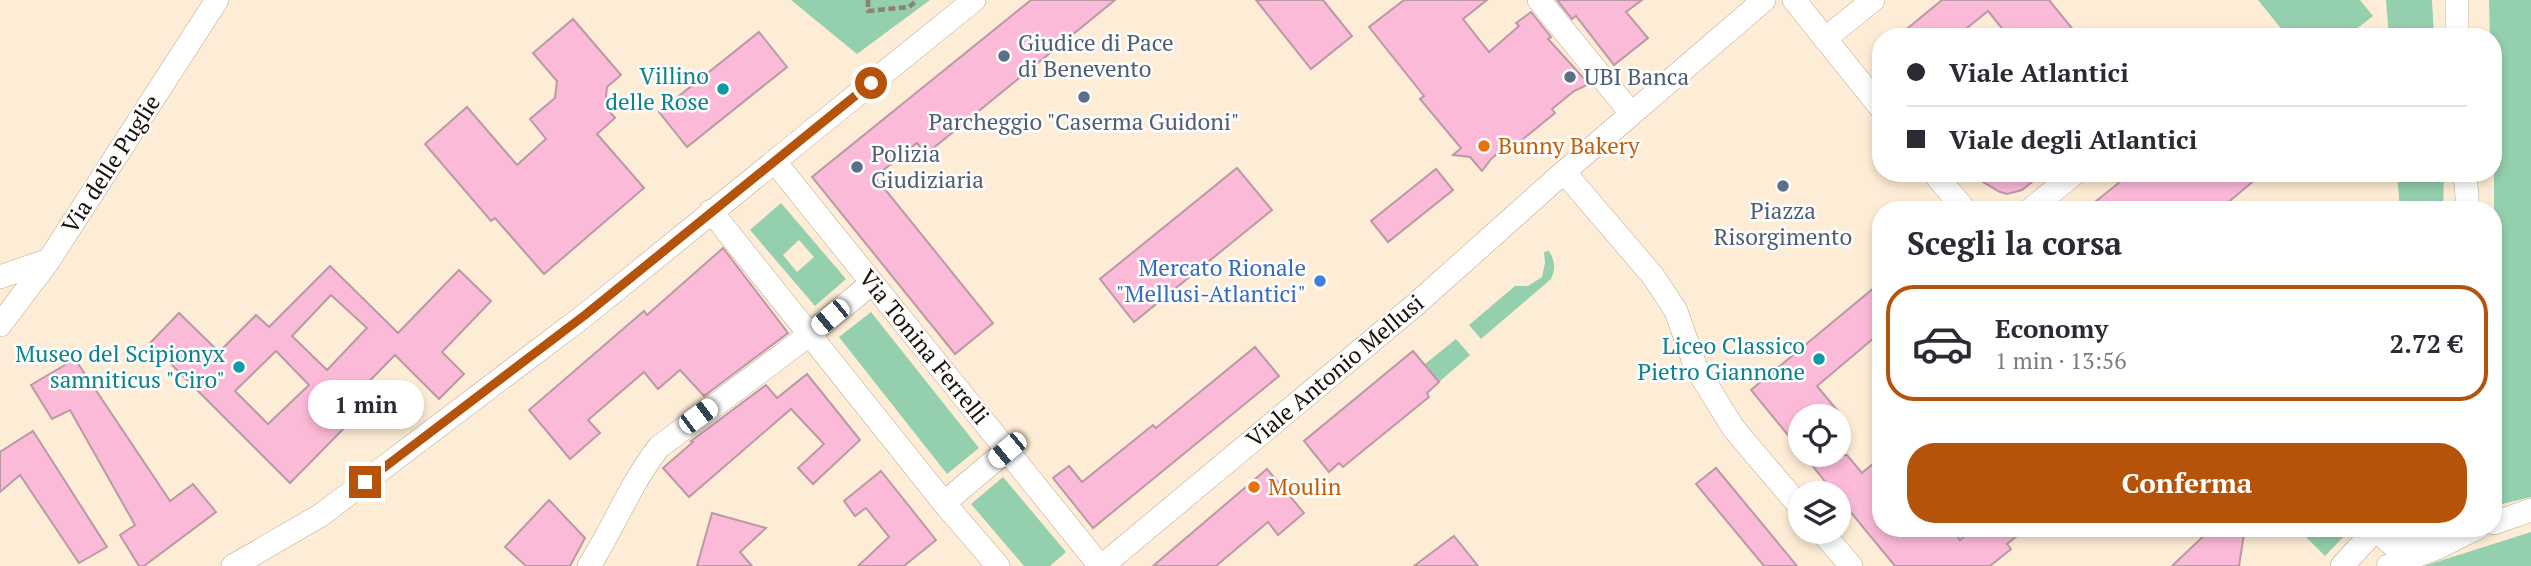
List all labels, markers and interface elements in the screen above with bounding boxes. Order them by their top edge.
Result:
place label: Giudice di Pace di Benevento [1018,27,1174,84]
marker: Giudice di Pace di Benevento [996,48,1012,64]
text: Viale Atlantici [1949,55,2129,89]
place label: Villino delle Rose [605,60,709,117]
place label: UBI Banca [1584,61,1689,92]
route start [855,67,887,99]
marker: UBI Banca [1562,69,1578,85]
marker: Villino delle Rose [715,81,731,97]
street label: Via delle Puglie [54,88,167,239]
marker: Parcheggio "Caserma Guidoni" [1076,89,1092,105]
place label: Parcheggio "Caserma Guidoni" [928,106,1240,137]
text: Viale degli Atlantici [1949,122,2197,156]
place label: Bunny Bakery [1498,130,1640,161]
place label: Polizia Giudiziaria [871,138,984,195]
marker: Bunny Bakery [1476,138,1492,154]
marker: Polizia Giudiziaria [849,159,865,175]
marker: Piazza Risorgimento [1775,178,1791,194]
place label: Piazza Risorgimento [1714,195,1852,252]
text: Scegli la corsa [1907,222,2122,264]
place label: Mercato Rionale "Mellusi-Atlantici" [1116,252,1306,309]
street label: Via Tonina Ferrelli [852,263,997,431]
marker: Mercato Rionale "Mellusi-Atlantici" [1312,273,1328,289]
street label: Viale Antonio Mellusi [1239,287,1430,454]
car [808,295,853,339]
text: Economy [1995,311,2108,345]
icon: car [1911,312,1974,375]
text: 2.72 € [2390,326,2463,360]
place label: Liceo Classico Pietro Giannone [1637,330,1805,387]
place label: Museo del Scipionyx samniticus "Ciro" [15,338,225,395]
text: 1 min · 13:56 [1995,345,2127,376]
marker: Liceo Classico Pietro Giannone [1811,351,1827,367]
marker: Museo del Scipionyx samniticus "Ciro" [231,359,247,375]
callout: 1 min [307,380,423,430]
text: 1 min [335,389,397,420]
car [675,395,722,437]
map controls [1788,404,1851,544]
button: locate [1788,404,1851,467]
car [985,428,1030,472]
button: Conferma [1907,443,2467,523]
route end [349,466,381,498]
place label: Moulin [1268,471,1342,502]
marker: Moulin [1246,479,1262,495]
button: layers [1788,481,1851,544]

